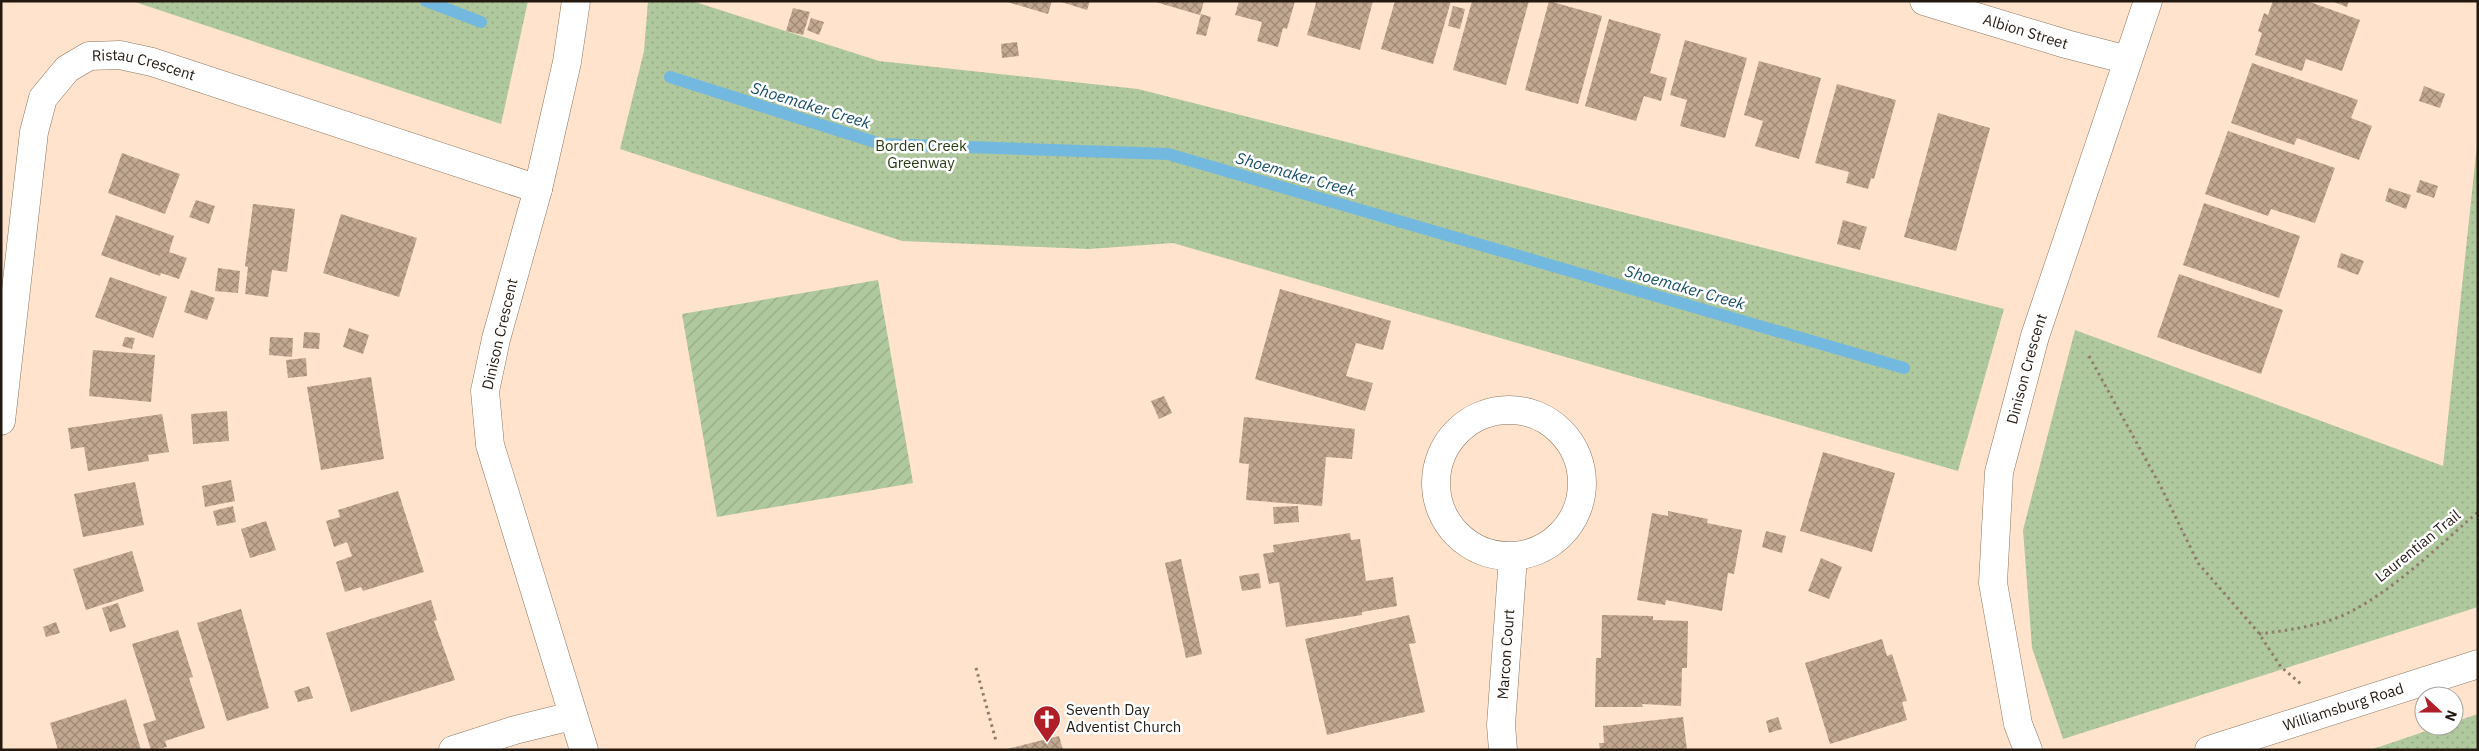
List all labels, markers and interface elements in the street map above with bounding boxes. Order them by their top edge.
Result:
street label: Albion Street [1981,9,2070,53]
street label: Ristau Crescent [92,45,198,85]
water label: Shoemaker Creek [749,77,874,133]
park label: Borden Creek Greenway [875,136,967,172]
water label: Shoemaker Creek [1234,147,1359,201]
water label: Shoemaker Creek [1623,260,1748,314]
street label: Dinison Crescent [477,276,522,391]
street label: Dinison Crescent [2002,311,2051,426]
street label: Laurentian Trail [2371,505,2464,586]
street label: Marcon Court [1493,608,1518,700]
street label: Williamsburg Road [2280,678,2406,735]
north arrow [2414,686,2464,736]
place label: Seventh Day Adventist Church [1066,700,1181,736]
church icon: Seventh Day Adventist Church [1032,704,1062,743]
text: N [2441,708,2461,724]

